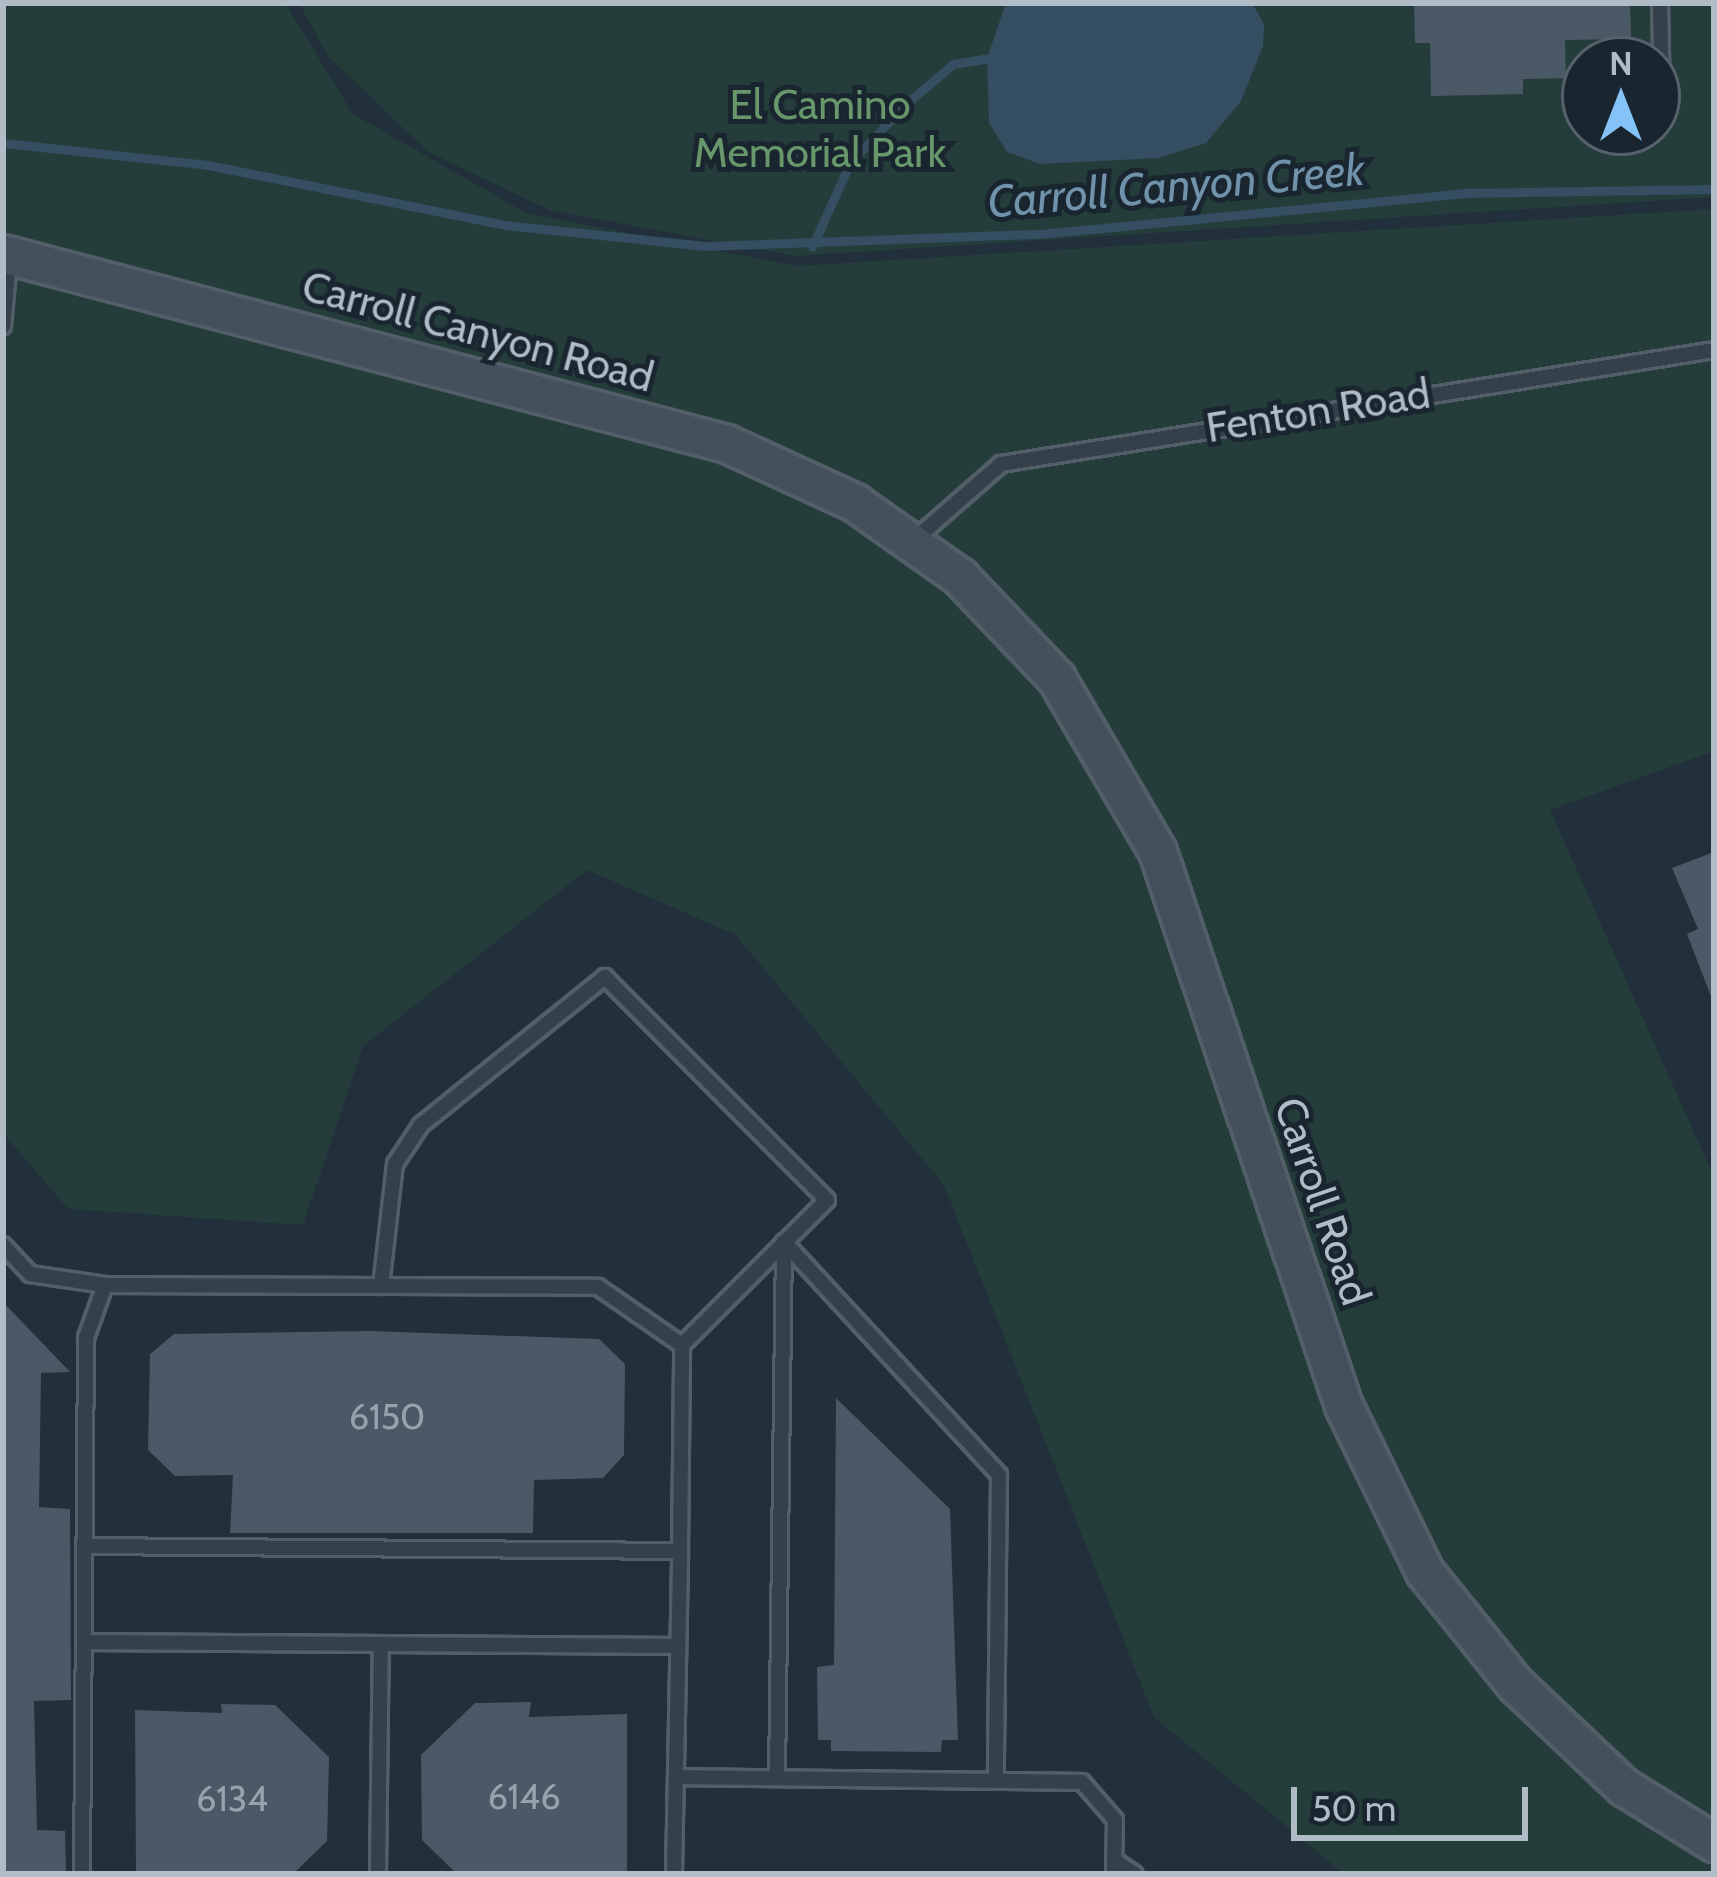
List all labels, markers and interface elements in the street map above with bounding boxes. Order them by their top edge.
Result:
north arrow [1561,36,1681,156]
text: N [1609,43,1633,83]
park label: El Camino Memorial Park [694,79,946,178]
water label: Carroll Canyon Creek [985,143,1367,229]
street label: Carroll Canyon Road [297,260,659,402]
street label: Fenton Road [1203,367,1433,453]
street label: Carroll Road [1264,1091,1382,1311]
house number: 6150 [349,1395,425,1439]
scale bar [1297,1763,1534,1837]
house number: 6146 [487,1775,561,1819]
house number: 6134 [196,1777,268,1821]
text: 50 m [1312,1786,1396,1830]

